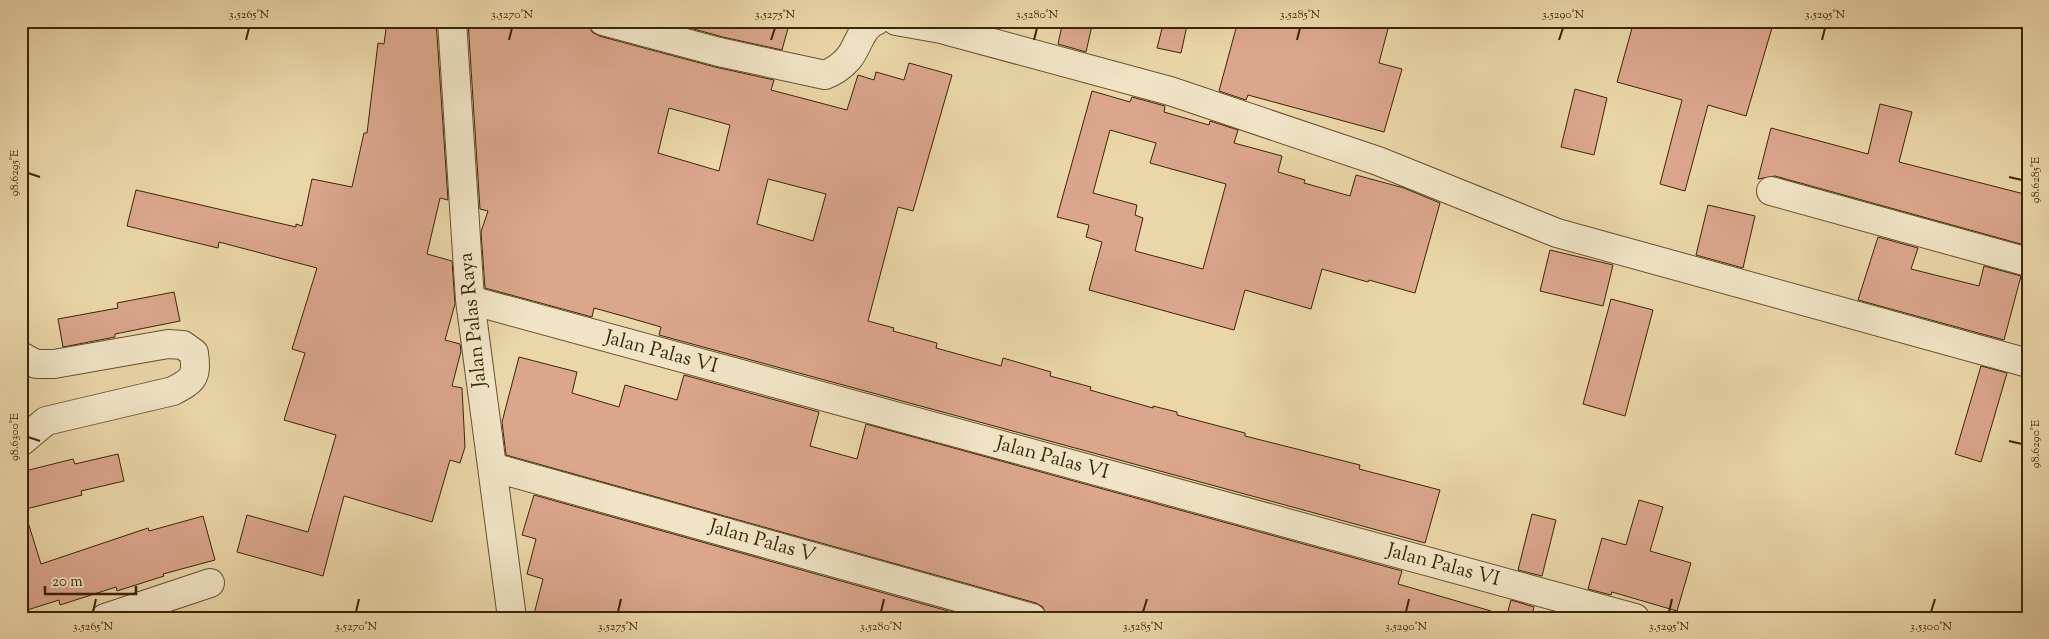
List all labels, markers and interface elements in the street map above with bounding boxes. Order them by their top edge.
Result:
text: 3.5265°N [229,6,270,24]
text: 3.5270°N [491,6,534,24]
text: 3.5275°N [755,6,796,24]
text: 3.5280°N [1016,6,1059,24]
text: 3.5285°N [1280,6,1321,24]
text: 3.5290°N [1542,6,1585,24]
text: 3.5295°N [1805,6,1846,24]
text: 98.6295°E [6,149,24,196]
text: 98.6285°E [2027,156,2045,203]
street label: Jalan Palas Raya [452,251,496,390]
street label: Jalan Palas VI [600,324,721,382]
text: 98.6300°E [6,412,24,461]
text: 98.6290°E [2027,419,2045,468]
street label: Jalan Palas VI [991,430,1112,488]
street label: Jalan Palas V [705,513,818,571]
street label: Jalan Palas VI [1382,537,1503,595]
scale bar [45,564,136,596]
text: 20 m [52,572,83,593]
text: 3.5265°N [73,618,114,636]
text: 3.5270°N [335,618,378,636]
text: 3.5275°N [598,618,639,636]
text: 3.5280°N [860,618,903,636]
text: 3.5285°N [1123,618,1164,636]
text: 3.5290°N [1385,618,1428,636]
text: 3.5295°N [1649,618,1690,636]
text: 3.5300°N [1910,618,1952,636]

